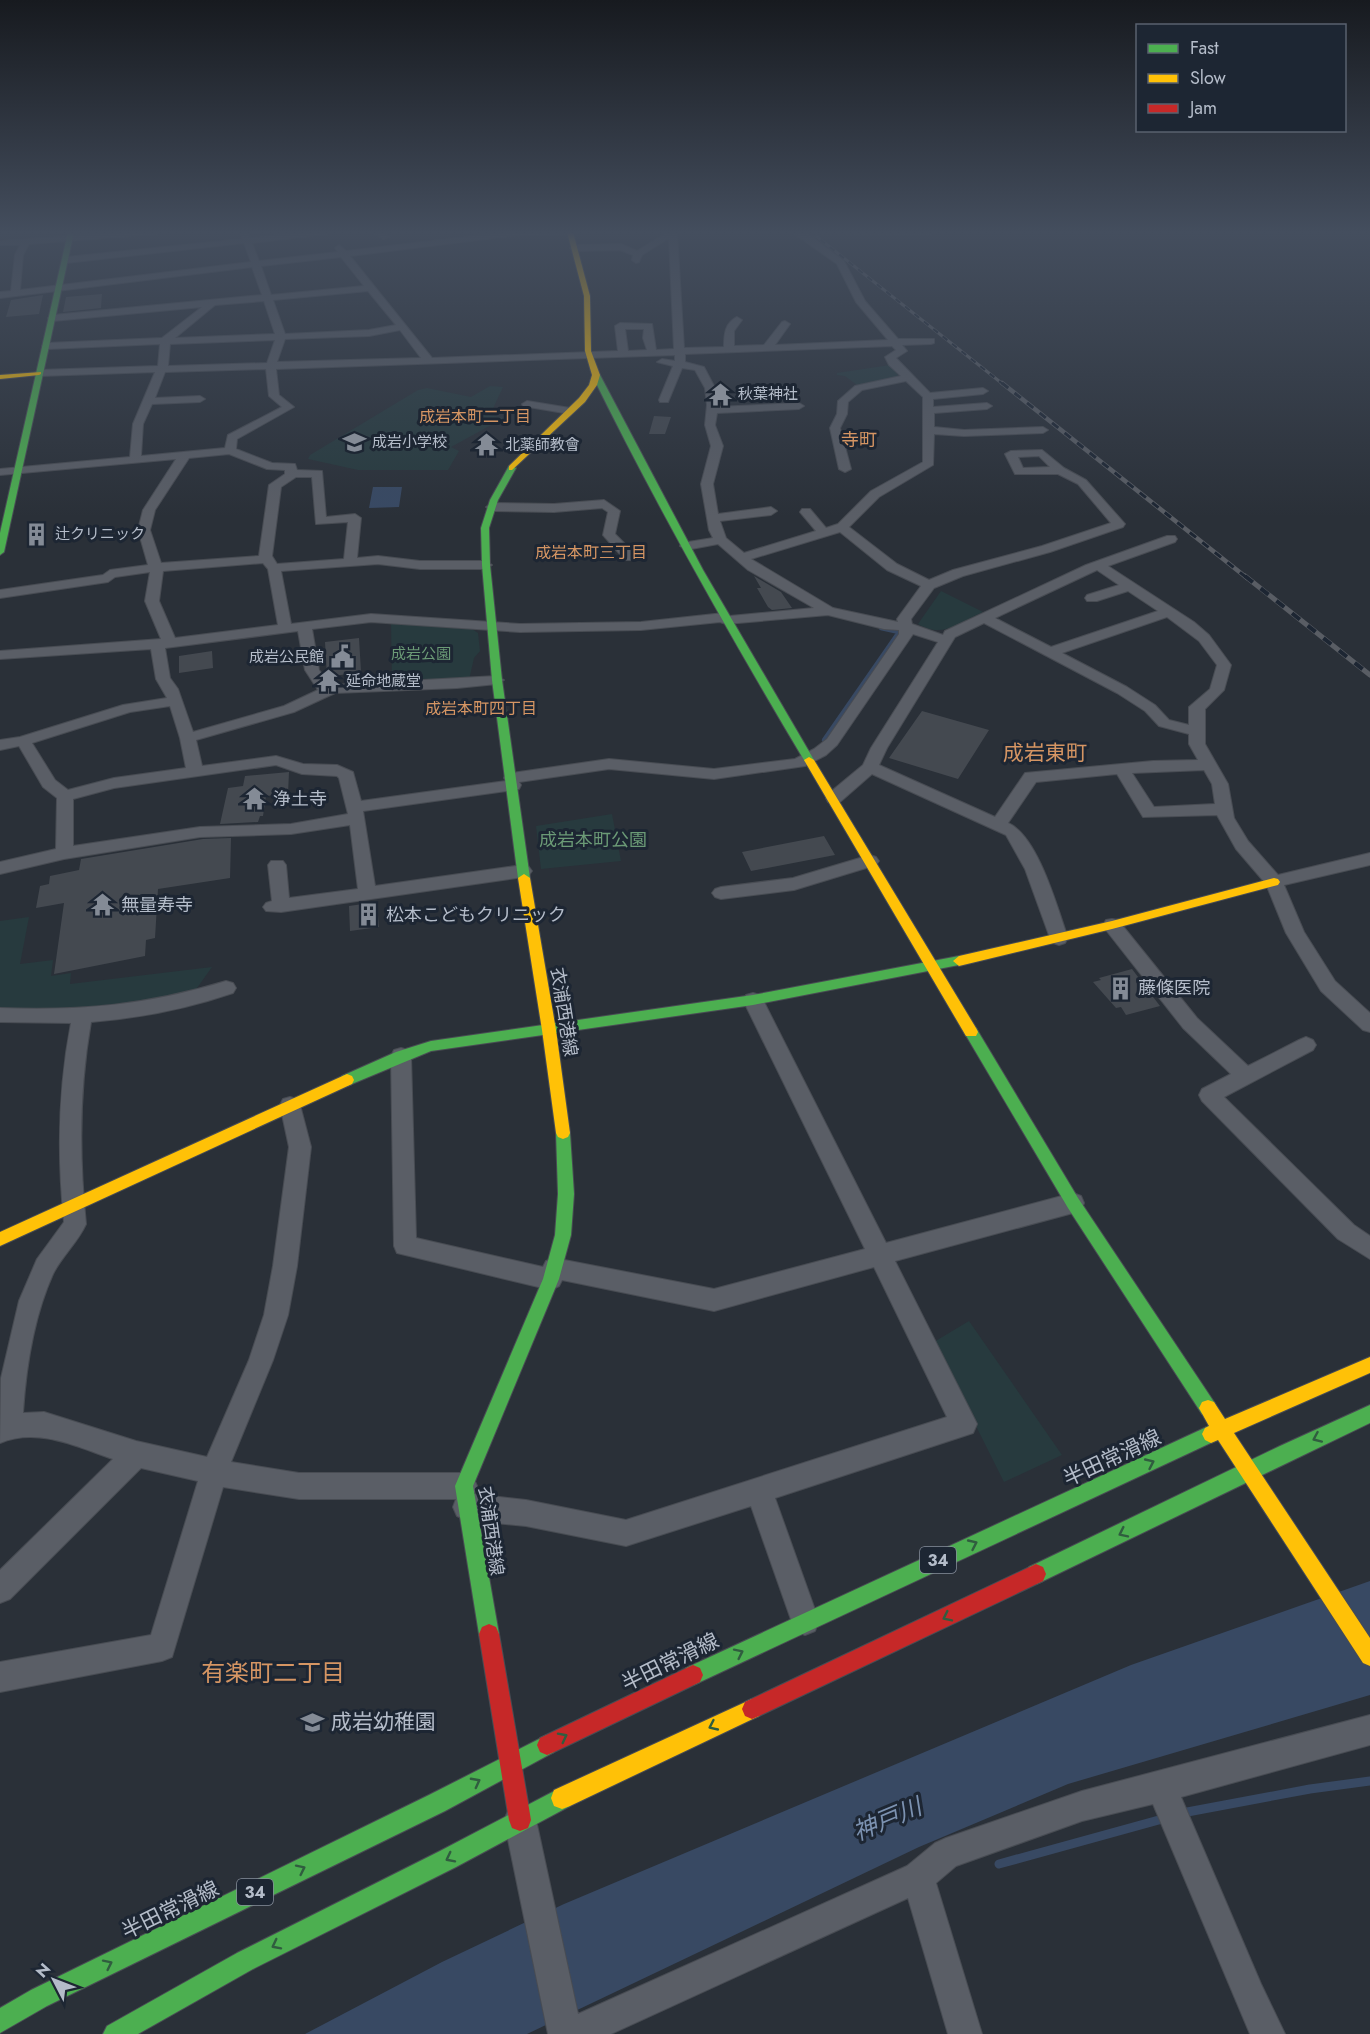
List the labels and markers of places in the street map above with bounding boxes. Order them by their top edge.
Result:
temple icon: 秋葉神社 [707,381,733,407]
place label: 秋葉神社 [738,383,798,405]
school or university icon: 成岩小学校 [341,429,367,455]
place label: 成岩小学校 [372,431,447,453]
temple icon: 北薬師教會 [474,432,500,458]
place label: 北薬師教會 [505,434,580,456]
building icon: 辻クリニック [24,521,50,547]
place label: 辻クリニック [55,523,145,545]
public building icon: 成岩公民館 [329,644,355,670]
place label: 成岩公民館 [249,646,324,668]
temple icon: 延命地蔵堂 [315,668,341,694]
place label: 延命地蔵堂 [346,670,421,692]
temple icon: 浄土寺 [242,786,268,812]
place label: 浄土寺 [273,786,327,812]
temple icon: 無量寿寺 [90,892,116,918]
place label: 無量寿寺 [121,892,193,918]
building icon: 松本こどもクリニック [355,902,381,928]
place label: 松本こどもクリニック [386,902,566,928]
building icon: 藤條医院 [1107,975,1133,1001]
place label: 藤條医院 [1138,975,1210,1001]
place label: 成岩幼稚園 [331,1707,436,1737]
school or university icon: 成岩幼稚園 [300,1709,326,1735]

